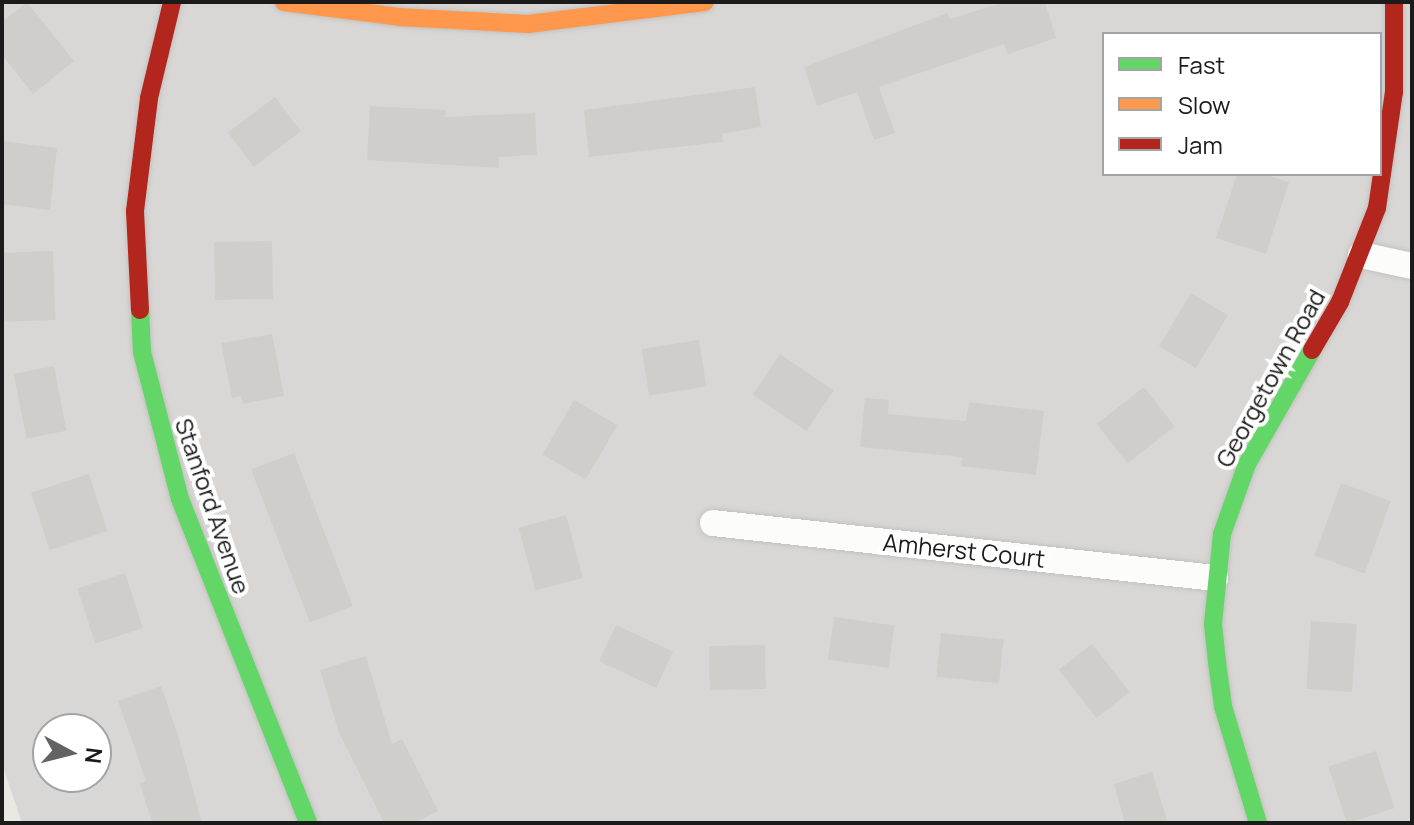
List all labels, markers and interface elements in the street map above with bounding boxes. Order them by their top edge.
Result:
legend [1102,32,1382,176]
text: Fast [1178,48,1225,81]
text: Slow [1178,88,1231,121]
text: Jam [1178,128,1223,161]
street label: Georgetown Road [1209,284,1331,472]
street label: Stanford Avenue [169,414,257,598]
street label: Amherst Court [881,527,1047,573]
north arrow [32,713,112,793]
text: N [78,746,110,765]

